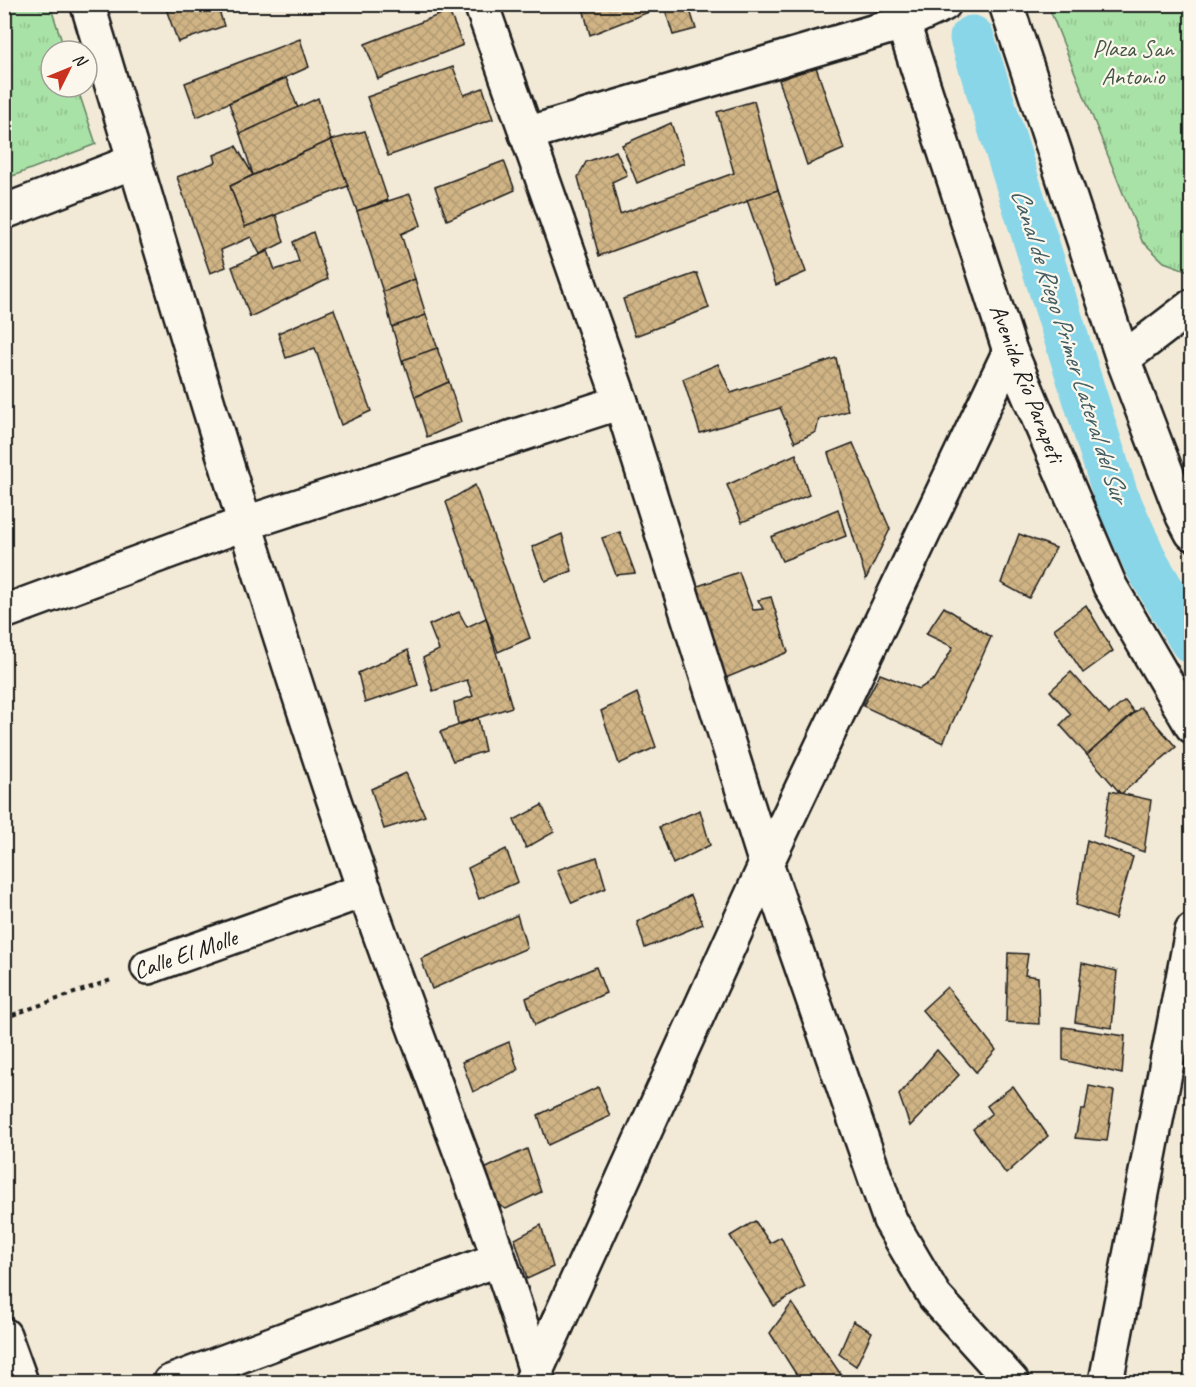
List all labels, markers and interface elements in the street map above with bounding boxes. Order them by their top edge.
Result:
park label: Plaza San Antonio [1092,33,1175,91]
north arrow [39,39,99,99]
text: N [69,49,92,72]
water label: Canal de Riego Primer Lateral del Sur [1004,184,1138,510]
street label: Avenida Río Parapeti [983,300,1072,469]
street label: Calle El Molle [129,922,243,986]

